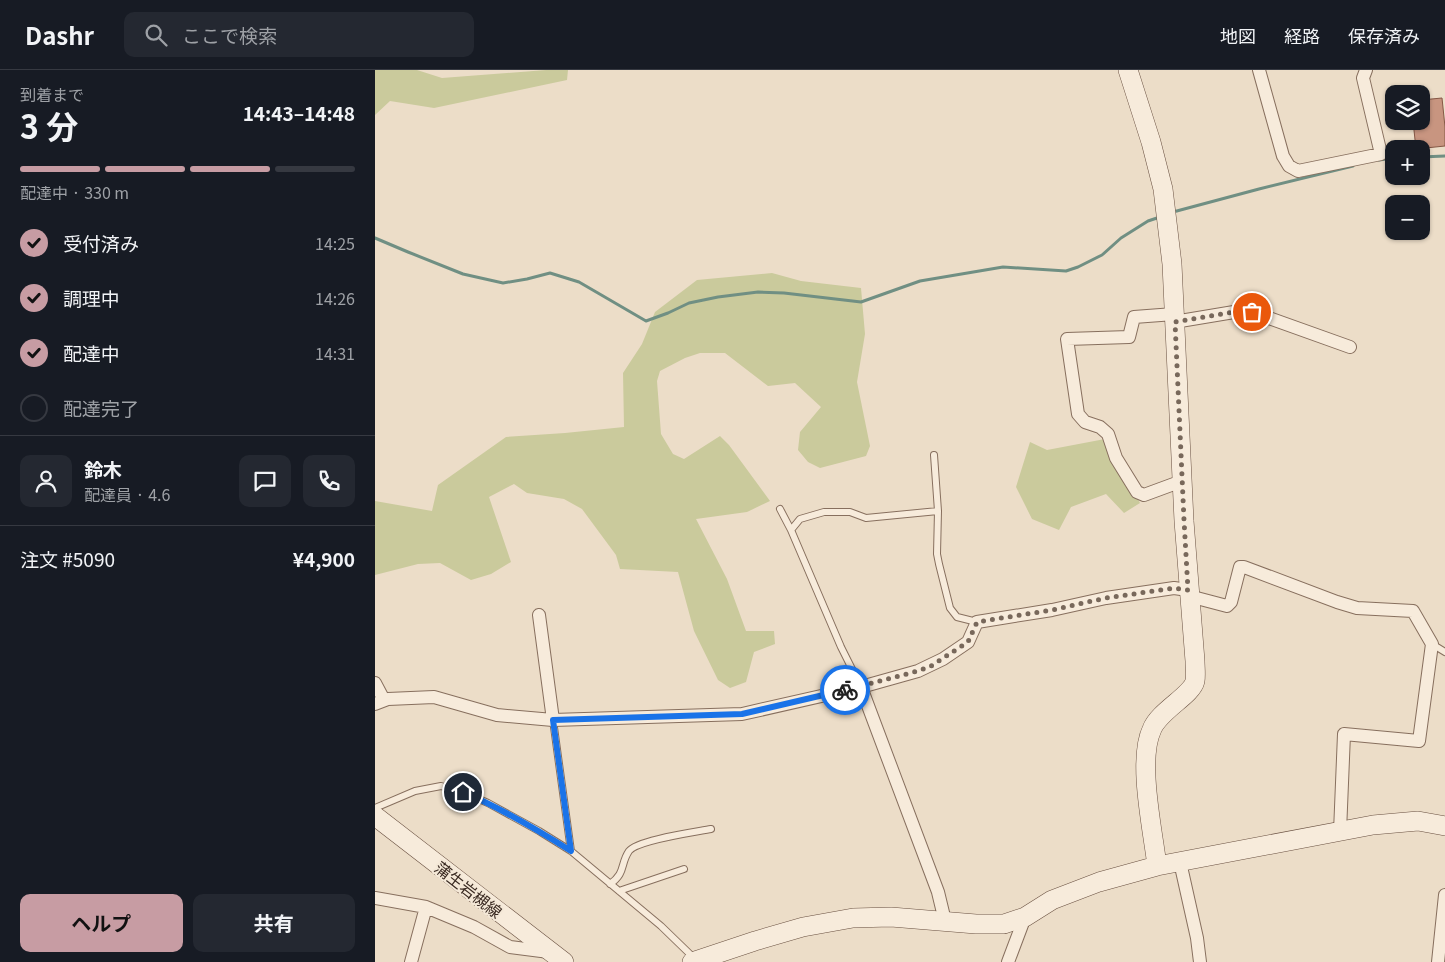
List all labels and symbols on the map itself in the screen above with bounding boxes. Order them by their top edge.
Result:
pin [1231,291,1273,333]
courier [820,665,870,715]
pin [442,771,484,813]
street label: 蒲生岩槻線 [430,855,508,923]

